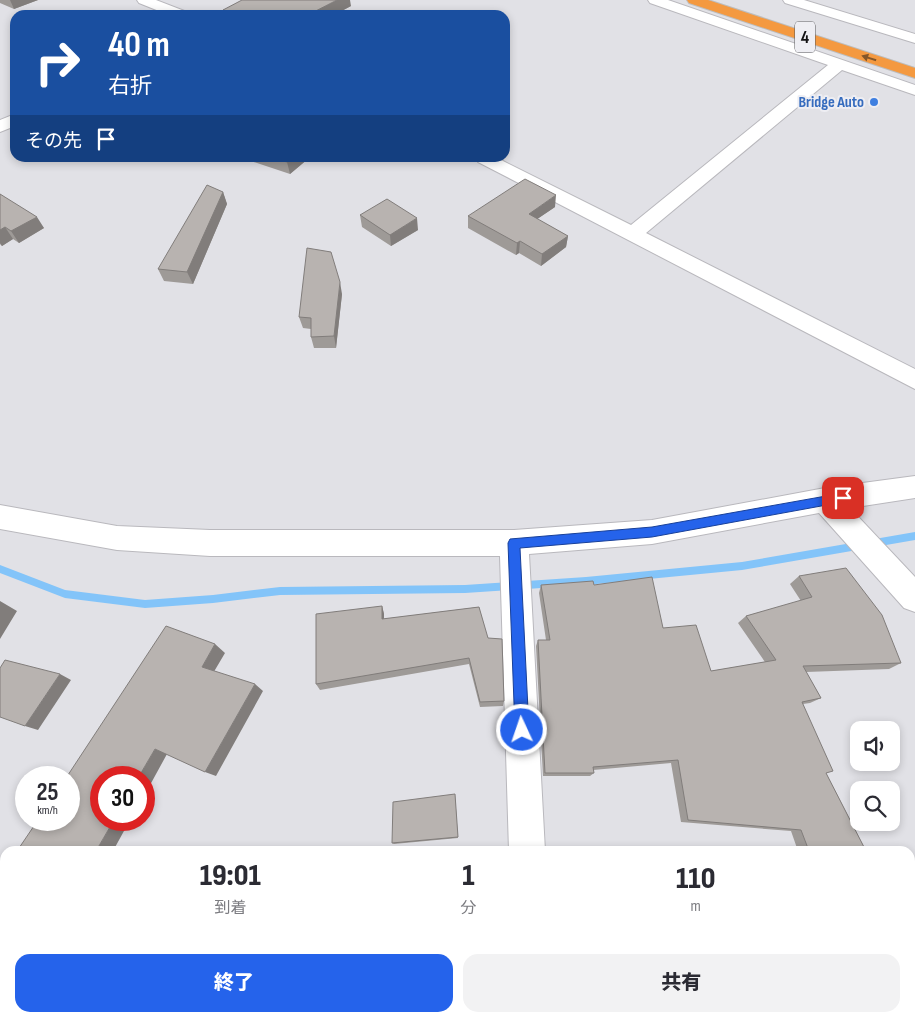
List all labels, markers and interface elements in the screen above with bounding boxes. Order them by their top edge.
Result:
road number: 4 [795,22,815,52]
text: 40 m [108,24,170,67]
icon: right [25,30,90,95]
one-way arrow [861,53,876,61]
text: 右折 [108,73,152,100]
place label: Bridge Auto [798,93,864,112]
marker: Bridge Auto [868,96,880,108]
icon: arrive [92,125,120,153]
text: その先 [25,130,82,153]
pin [822,477,864,519]
icon: arrive [829,484,857,512]
position arrow [495,703,547,755]
map controls [850,721,900,831]
button: sound [850,721,900,771]
speed limit sign: 30 [90,766,155,831]
text: 25 [37,777,58,808]
button: search [850,781,900,831]
text: km/h [37,803,58,818]
text: 19:01 [200,858,261,894]
text: 1 [462,858,475,894]
text: 110 [676,861,715,897]
text: m [691,897,701,916]
text: 到着 [214,899,246,918]
text: 分 [460,899,476,918]
button: 終了 [15,954,453,1012]
button: 共有 [463,954,900,1012]

